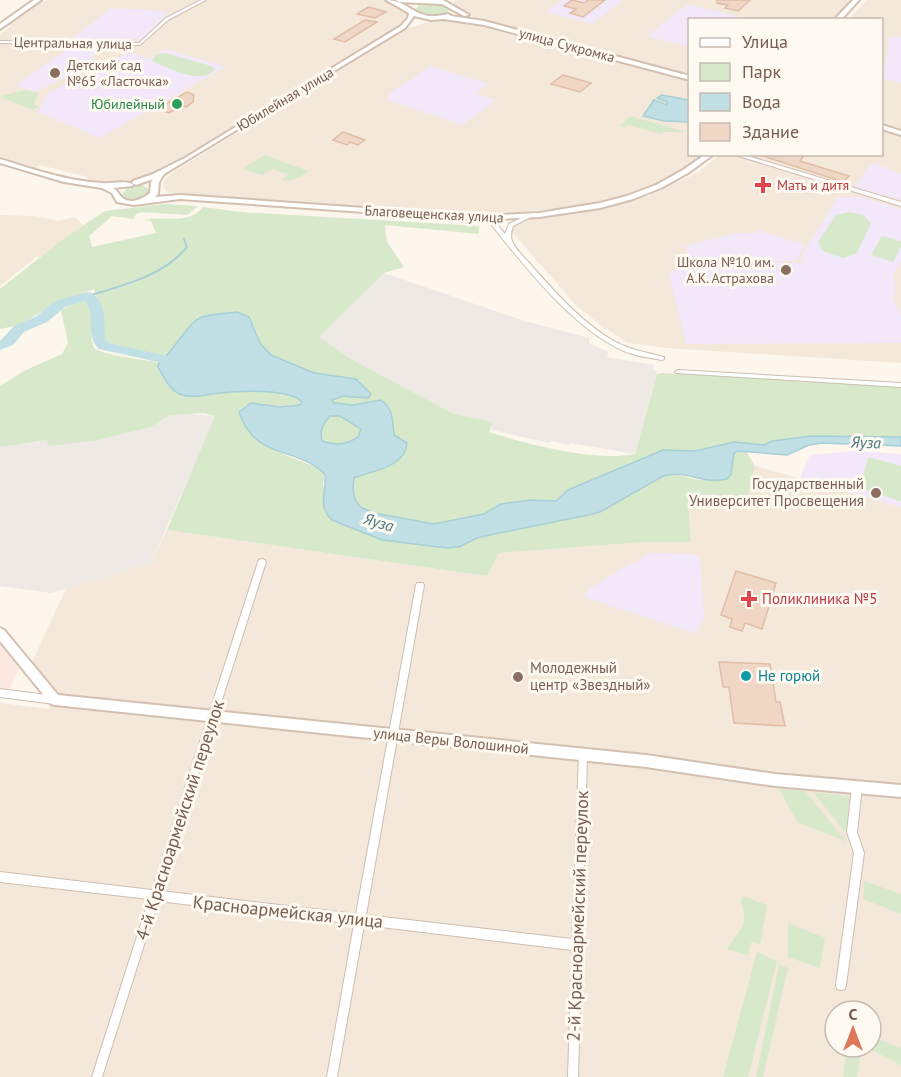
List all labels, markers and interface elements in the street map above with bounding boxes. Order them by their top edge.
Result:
legend [688,18,883,156]
street label: улица Сукромка [517,24,617,66]
text: Улица [742,30,788,53]
street label: Центральная улица [14,33,132,53]
place label: Детский сад №65 «Ласточка» [67,56,169,90]
text: Парк [742,60,782,83]
street label: Юбилейная улица [233,63,337,135]
marker: Детский сад №65 «Ласточка» [48,66,62,80]
text: Вода [742,90,781,113]
place label: Юбилейный [91,95,165,113]
marker: Юбилейный [170,97,184,111]
text: Здание [742,120,799,143]
marker: Мать и дитя [754,176,772,194]
place label: Мать и дитя [777,176,849,194]
street label: Благовещенская улица [364,201,504,227]
place label: Школа №10 им. А.К. Астрахова [677,253,774,287]
marker: Школа №10 им. А.К. Астрахова [779,263,793,277]
water label: Яуза [850,431,882,453]
place label: Государственный Университет Просвещения [689,474,864,510]
marker: Государственный Университет Просвещения [869,486,883,500]
water label: Яуза [361,508,396,536]
place label: Поликлиника №5 [762,589,877,608]
marker: Поликлиника №5 [740,590,758,608]
place label: Молодежный центр «Звездный» [530,658,651,694]
place label: Не горюй [758,666,820,685]
marker: Не горюй [739,669,753,683]
marker: Молодежный центр «Звездный» [511,670,525,684]
street label: 4-й Красноармейский переулок [130,696,229,943]
street label: улица Веры Волошиной [372,723,530,758]
street label: 2-й Красноармейский переулок [562,790,593,1042]
street label: Красноармейская улица [192,890,384,933]
north arrow [823,999,883,1059]
text: С [849,1004,858,1024]

